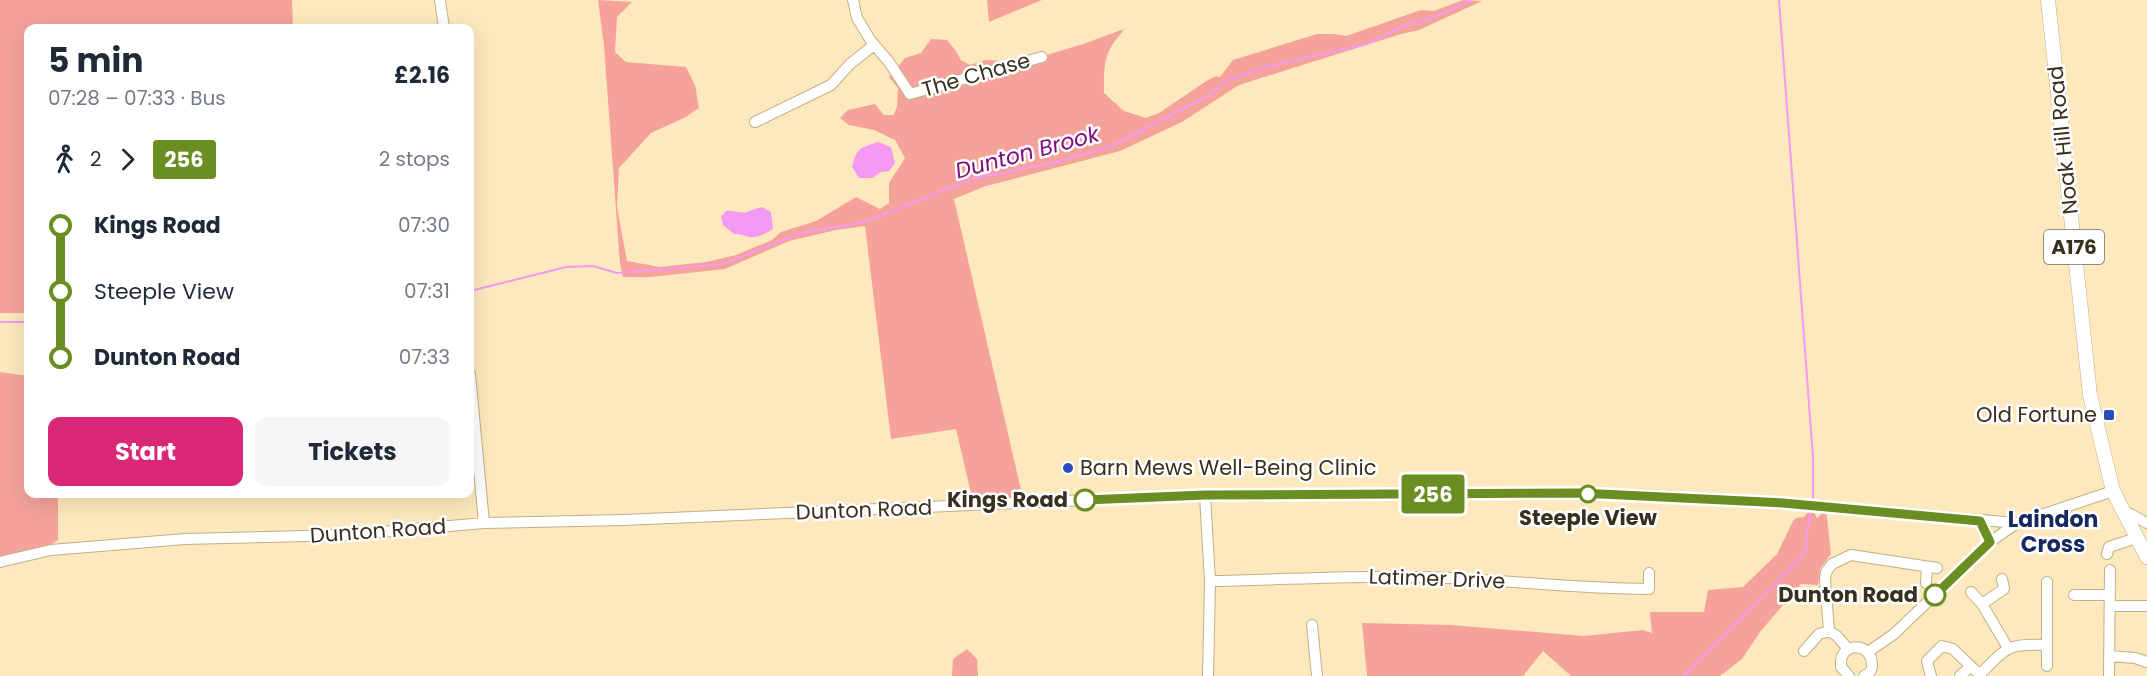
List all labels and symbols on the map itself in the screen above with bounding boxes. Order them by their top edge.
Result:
street label: The Chase [918,45,1033,104]
street label: Noak Hill Road [2040,64,2085,216]
water label: Dunton Brook [952,118,1104,187]
road number: A176 [2044,230,2104,264]
place label: Old Fortune [1976,400,2097,429]
marker: Old Fortune [2102,408,2116,422]
place label: Barn Mews Well-Being Clinic [1080,453,1376,482]
marker: Barn Mews Well-Being Clinic [1061,461,1075,475]
line badge: 256 [1398,474,1468,514]
place label: Kings Road [947,485,1068,514]
marker: Steeple View [1579,485,1597,503]
marker: Kings Road [1074,489,1096,511]
street label: Dunton Road [795,493,933,526]
place label: Steeple View [1519,503,1658,532]
district label: Laindon Cross [2008,504,2098,560]
street label: Dunton Road [309,511,447,550]
street label: Latimer Drive [1368,562,1506,595]
place label: Dunton Road [1778,580,1918,609]
marker: Dunton Road [1924,584,1946,606]

